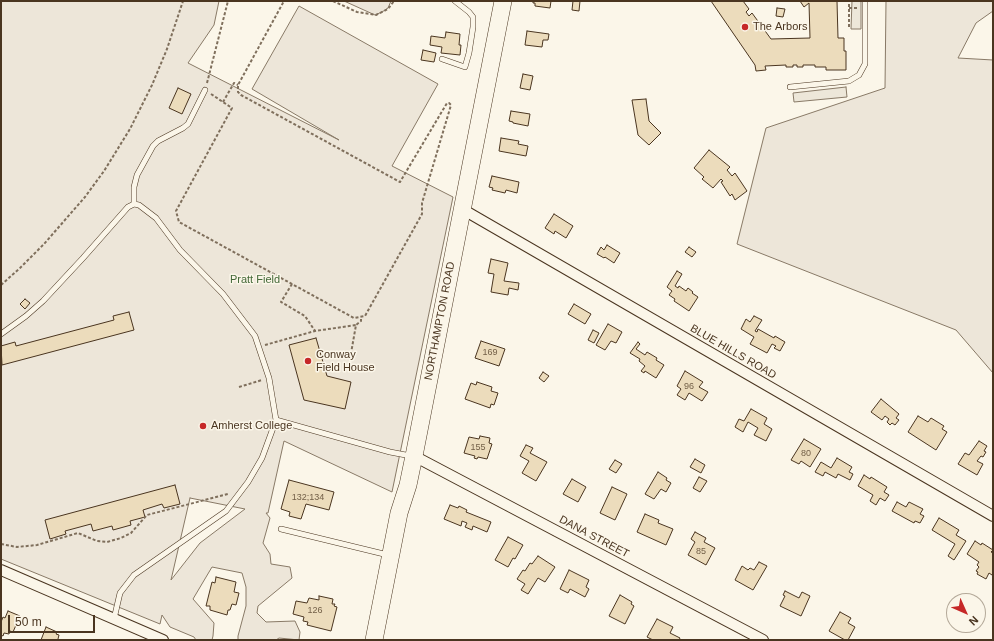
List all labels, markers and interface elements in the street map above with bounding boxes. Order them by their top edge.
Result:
place label: The Arbors [753,20,807,34]
marker: The Arbors [740,22,750,32]
street label: NORTHAMPTON ROAD [422,261,458,381]
park label: Pratt Field [230,273,280,287]
street label: BLUE HILLS ROAD [688,322,778,382]
place label: Conway Field House [316,348,375,374]
house number: 169 [482,348,498,358]
marker: Conway Field House [303,356,313,366]
house number: 96 [684,382,694,392]
place label: Amherst College [211,419,292,433]
marker: Amherst College [198,421,208,431]
house number: 155 [470,443,486,453]
house number: 80 [801,449,811,459]
house number: 132;134 [292,493,324,503]
street label: DANA STREET [557,513,631,561]
house number: 85 [696,547,706,557]
north arrow [946,593,986,633]
house number: 126 [307,606,323,616]
scale bar [10,607,97,633]
text: N [967,614,981,628]
text: 50 m [15,615,42,629]

